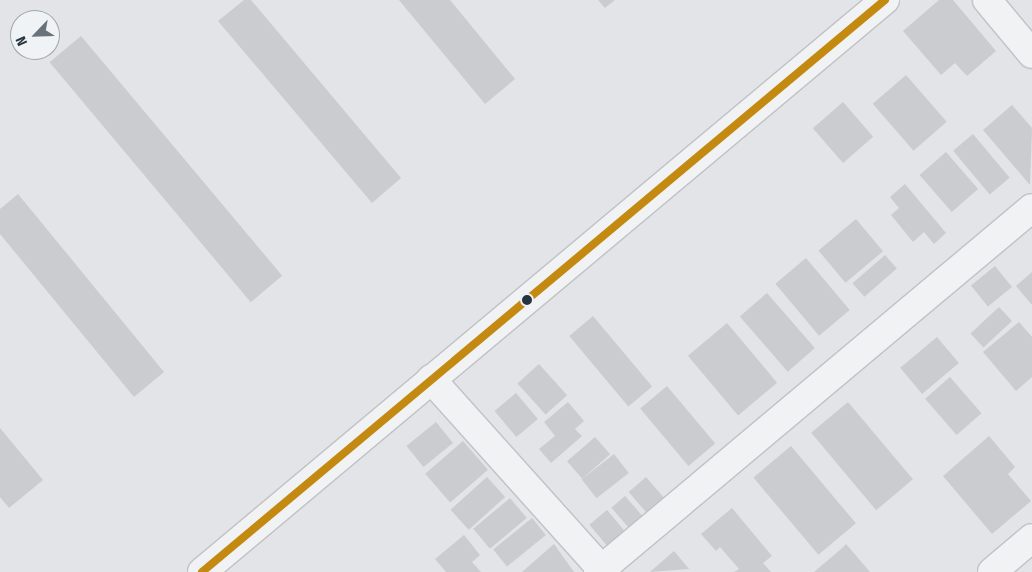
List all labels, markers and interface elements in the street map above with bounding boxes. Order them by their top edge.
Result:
north arrow [10,10,60,60]
text: N [12,34,31,48]
unlabelled marker [522,295,532,305]

